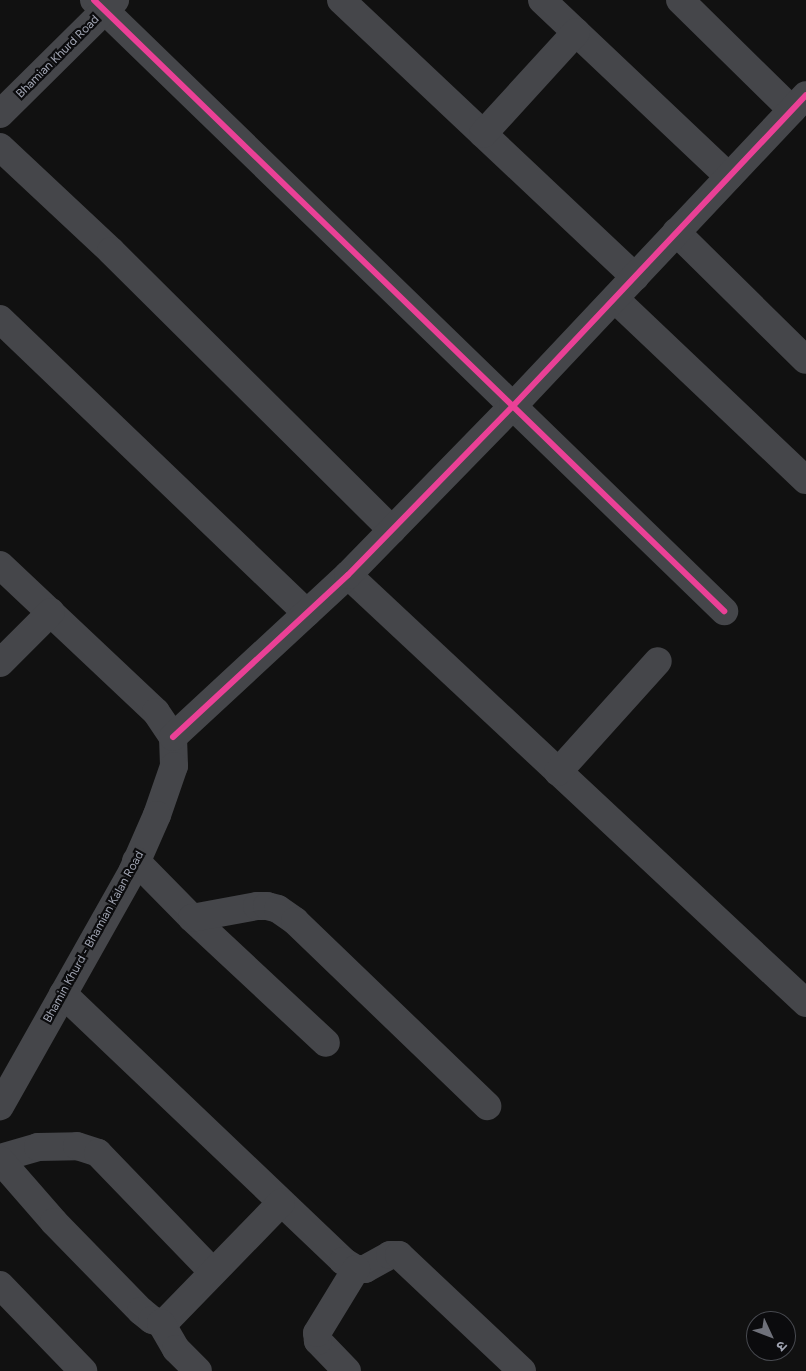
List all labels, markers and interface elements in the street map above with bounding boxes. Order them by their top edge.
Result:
street label: Bhamian Khurd Road [14,13,102,101]
street label: Bhamin Khurd - Bhamian Kalan Road [41,849,147,1025]
north arrow [746,1311,796,1361]
text: उ [773,1337,791,1355]

